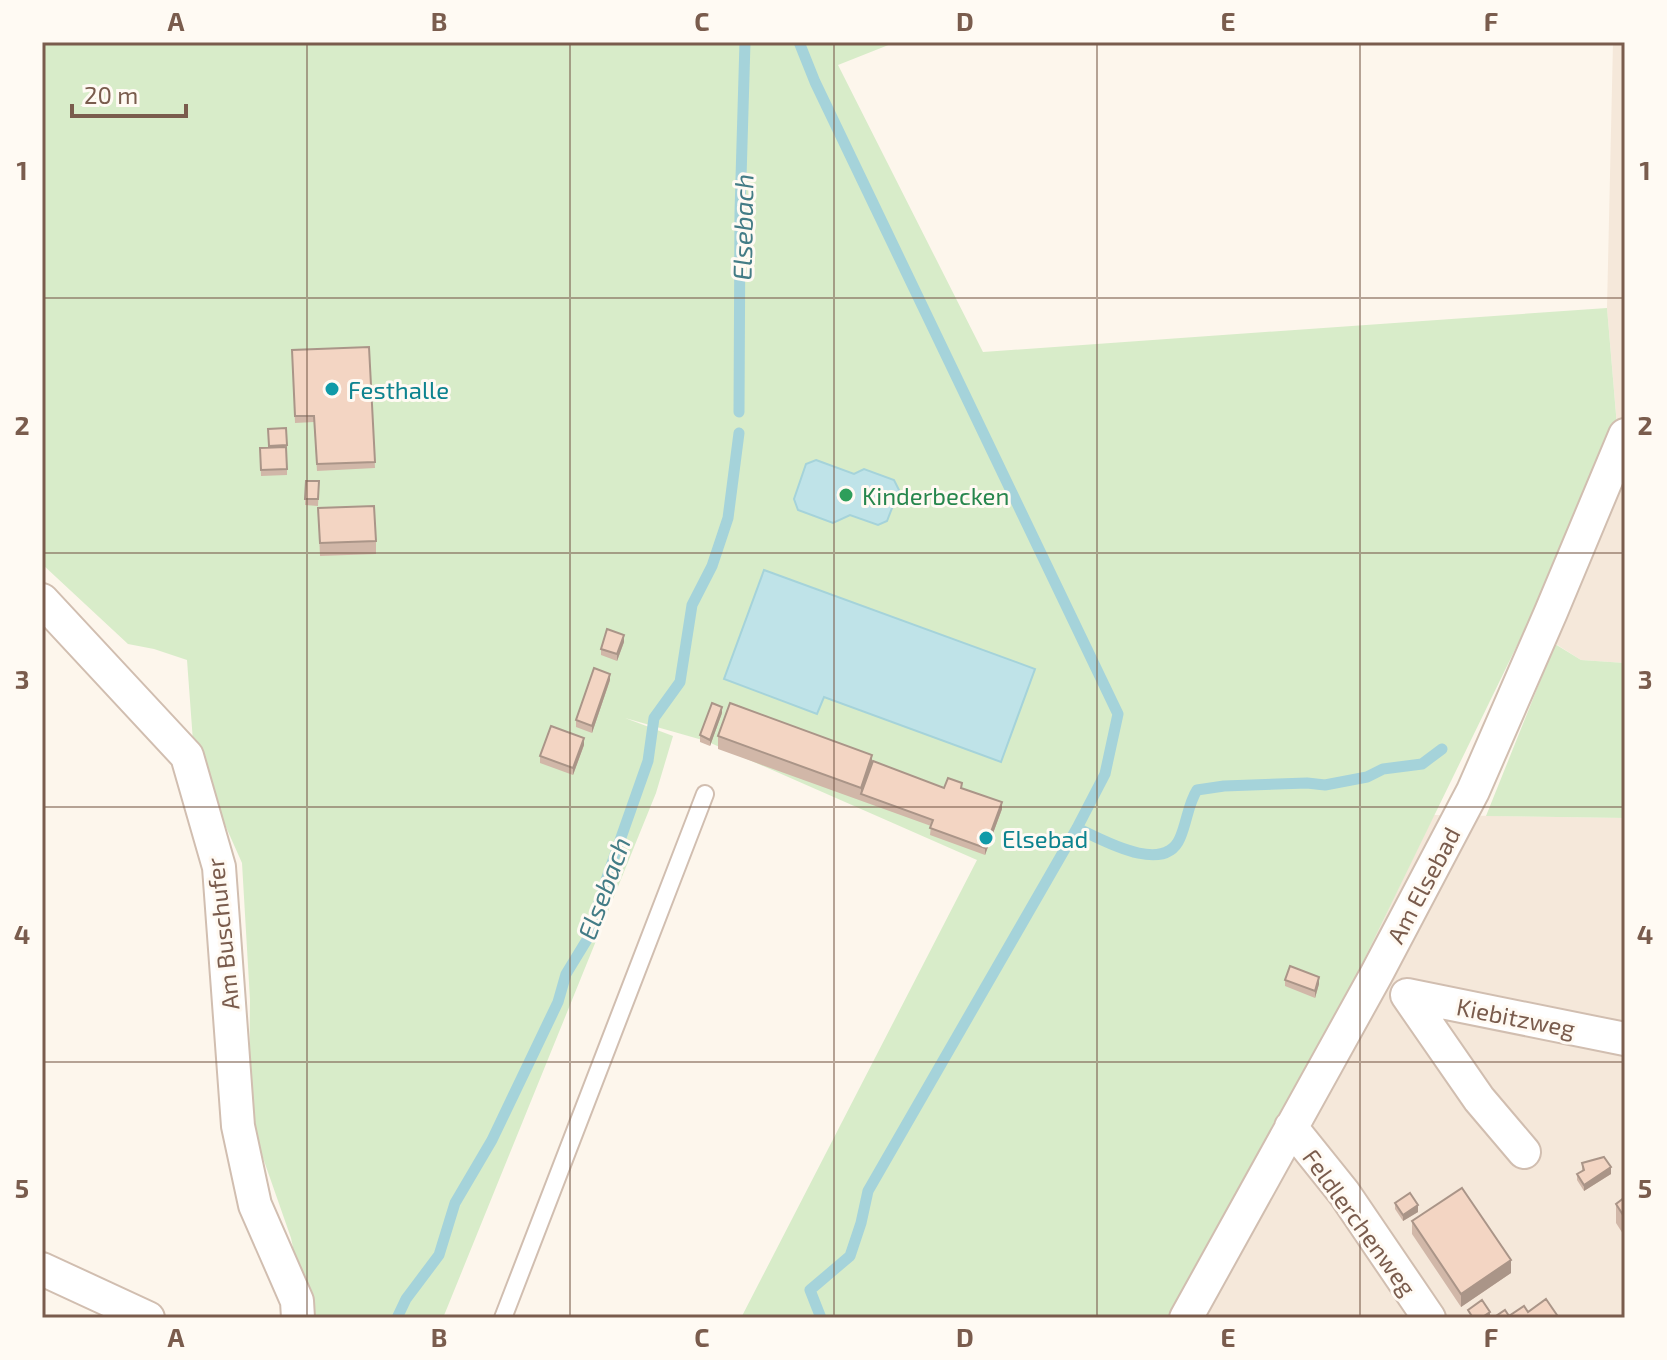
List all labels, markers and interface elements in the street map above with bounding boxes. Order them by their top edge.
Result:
text: A [168,5,185,36]
text: B [431,5,447,36]
text: C [694,5,710,36]
text: D [956,5,974,36]
text: E [1220,5,1236,36]
text: F [1484,5,1498,36]
scale bar [72,68,186,118]
text: 20 m [84,80,138,109]
text: 1 [16,154,28,185]
text: 1 [1639,154,1651,185]
water label: Elsebach [726,173,758,281]
place label: Festhalle [348,375,449,404]
marker: Festhalle [323,380,341,398]
text: 2 [14,409,30,440]
text: 2 [1637,409,1653,440]
place label: Kinderbecken [862,481,1009,510]
marker: Kinderbecken [837,486,855,504]
text: 3 [15,663,29,694]
text: 3 [1638,663,1652,694]
street label: Am Elsebad [1380,822,1466,948]
place label: Elsebad [1002,824,1088,853]
marker: Elsebad [977,829,995,847]
water label: Elsebach [570,833,636,943]
street label: Am Buschufer [200,856,244,1012]
text: 4 [14,918,30,949]
text: 4 [1637,918,1653,949]
street label: Kiebitzweg [1454,991,1578,1043]
street label: Feldlerchenweg [1297,1143,1423,1301]
text: 5 [15,1172,29,1203]
text: 5 [1638,1172,1652,1203]
text: A [168,1321,185,1352]
text: B [431,1321,447,1352]
text: C [694,1321,710,1352]
text: D [956,1321,974,1352]
text: E [1220,1321,1236,1352]
text: F [1484,1321,1498,1352]

